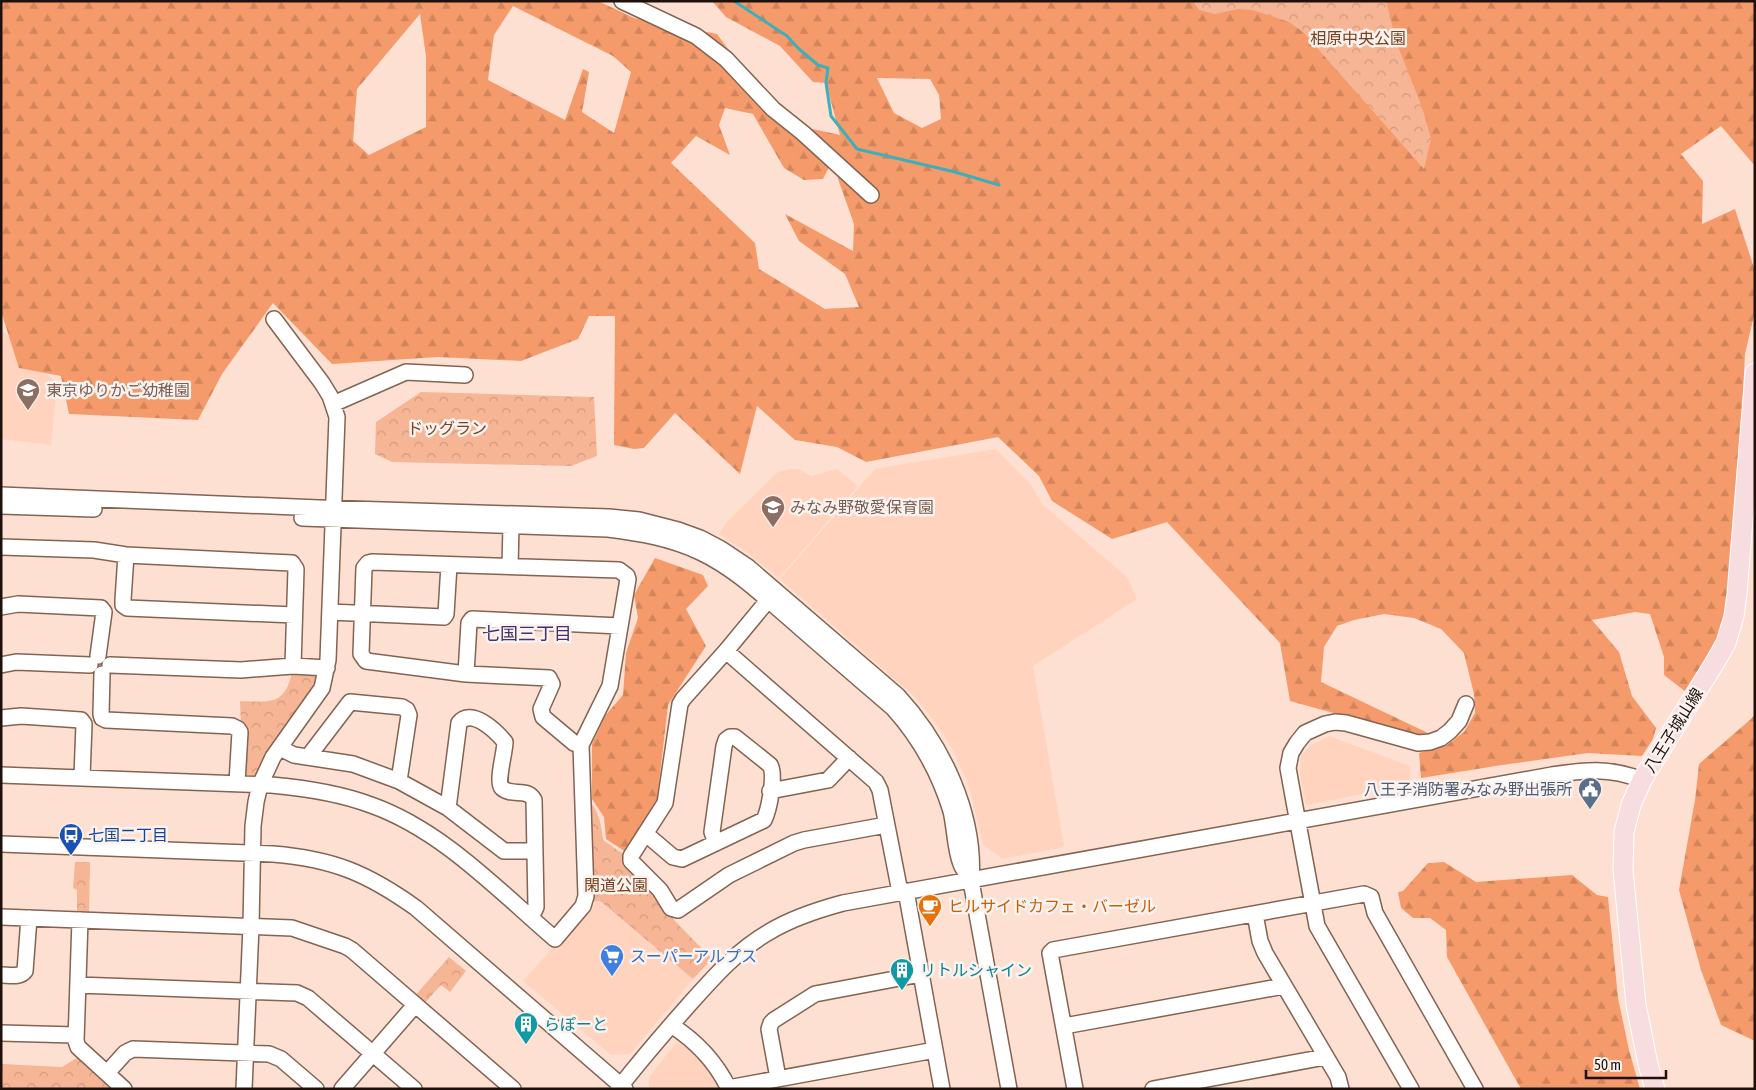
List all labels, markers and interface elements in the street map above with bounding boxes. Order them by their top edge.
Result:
park label: 相原中央公園 [1310,29,1406,47]
school or university icon: 東京ゆりかご幼稚園 [15,377,41,411]
place label: 東京ゆりかご幼稚園 [46,381,190,399]
park label: ドッグラン [407,419,487,437]
school or university icon: みなみ野敬愛保育園 [760,494,786,528]
place label: みなみ野敬愛保育園 [790,498,934,516]
district label: 七国三丁目 [482,623,572,644]
street label: 八王子城山線 [1640,685,1706,775]
public building icon: 八王子消防署みなみ野出張所 [1577,776,1603,810]
place label: 八王子消防署みなみ野出張所 [1364,780,1572,798]
bus stop icon: 七国二丁目 [58,822,84,856]
place label: 七国二丁目 [88,826,168,844]
park label: 閑道公園 [584,876,648,894]
cafe icon: ヒルサイドカフェ・バーゼル [917,893,943,927]
place label: ヒルサイドカフェ・バーゼル [948,897,1156,915]
supermarket icon: スーパーアルプス [599,943,625,977]
place label: スーパーアルプス [630,947,757,965]
building icon: リトルシャイン [889,957,915,991]
place label: リトルシャイン [920,961,1032,979]
building icon: らぽーと [513,1011,539,1045]
place label: らぽーと [544,1015,608,1033]
scale bar [1586,1048,1666,1080]
text: 50 m [1594,1056,1621,1073]

